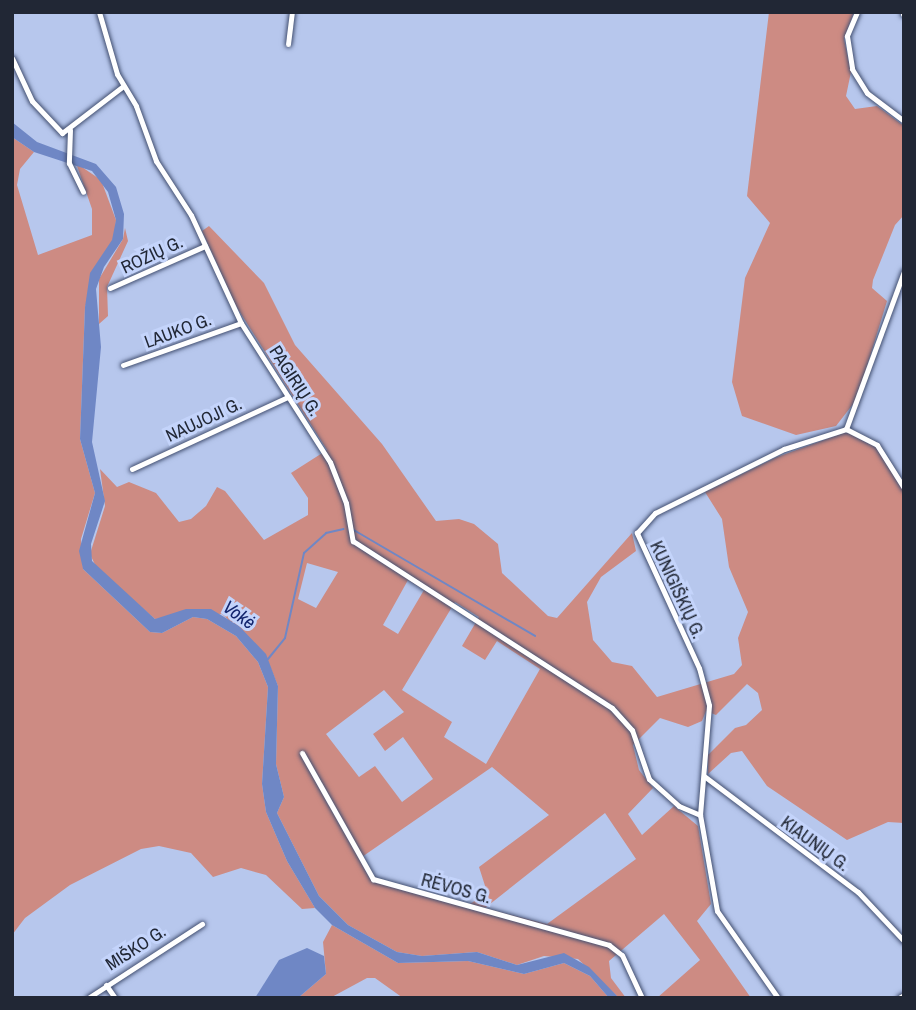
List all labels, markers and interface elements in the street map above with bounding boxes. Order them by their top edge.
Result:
street label: ROŽIŲ G. [118,231,186,279]
street label: LAUKO G. [142,309,214,353]
street label: PAGIRIŲ G. [264,342,326,420]
street label: NAUJOJI G. [163,393,245,447]
street label: KUNIGIŠKIŲ G. [645,538,709,642]
water label: Vokė [218,596,260,634]
street label: KIAUNIŲ G. [776,812,854,876]
street label: RĖVOS G. [419,869,493,909]
street label: MIŠKO G. [102,921,170,975]

